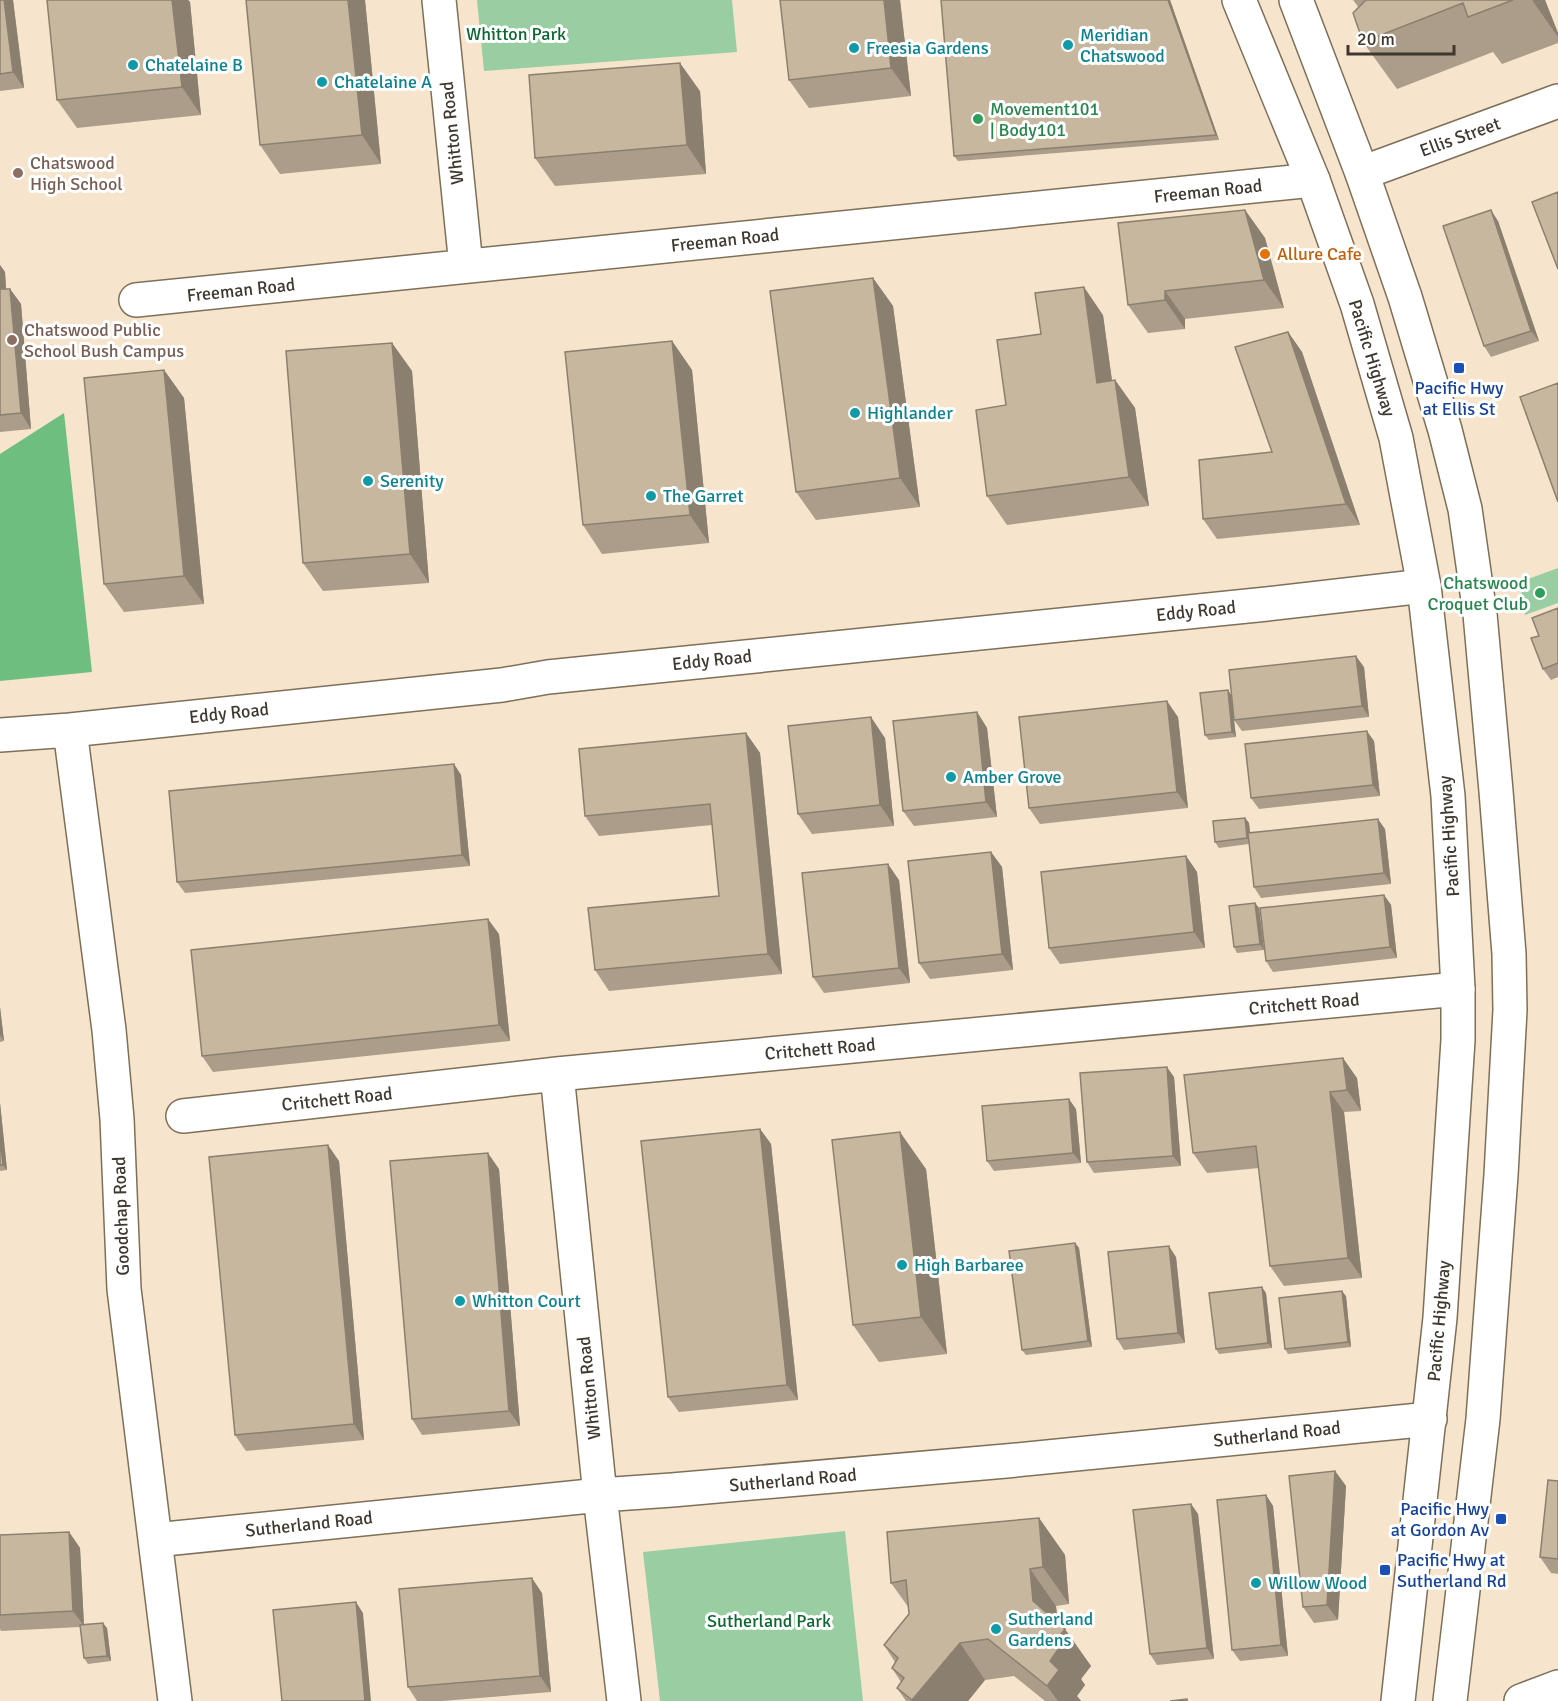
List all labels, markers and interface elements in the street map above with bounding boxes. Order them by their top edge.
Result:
scale bar [1348,18,1454,56]
park label: Whitton Park [466,23,566,45]
place label: Meridian Chatswood [1080,24,1165,67]
text: 20 m [1357,28,1395,50]
place label: Freesia Gardens [866,37,989,59]
marker: Meridian Chatswood [1061,38,1075,52]
marker: Freesia Gardens [847,41,861,55]
place label: Chatelaine B [145,54,243,76]
marker: Chatelaine B [126,58,140,72]
place label: Chatelaine A [334,71,432,93]
marker: Chatelaine A [315,75,329,89]
street label: Whitton Road [436,80,468,186]
place label: Movement101 | Body101 [990,98,1099,141]
marker: Movement101 | Body101 [971,112,985,126]
street label: Ellis Street [1417,112,1503,162]
place label: Chatswood High School [30,152,123,195]
marker: Chatswood High School [11,166,25,180]
street label: Freeman Road [1153,174,1263,208]
street label: Freeman Road [670,223,780,257]
place label: Allure Cafe [1277,243,1362,265]
marker: Allure Cafe [1258,247,1272,261]
street label: Freeman Road [186,273,296,307]
street label: Pacific Highway [1344,297,1400,420]
place label: Chatswood Public School Bush Campus [24,319,184,362]
marker: Chatswood Public School Bush Campus [5,333,19,347]
marker: Pacific Hwy at Ellis St [1452,361,1466,375]
place label: Pacific Hwy at Ellis St [1415,377,1504,420]
place label: Highlander [867,402,953,424]
marker: Highlander [848,406,862,420]
place label: Serenity [380,470,444,492]
marker: Serenity [361,474,375,488]
place label: The Garret [663,485,744,507]
marker: The Garret [644,489,658,503]
place label: Chatswood Croquet Club [1428,572,1528,615]
marker: Chatswood Croquet Club [1533,586,1547,600]
street label: Eddy Road [1155,596,1237,626]
street label: Eddy Road [671,645,753,675]
street label: Eddy Road [188,698,270,728]
place label: Amber Grove [963,766,1061,788]
marker: Amber Grove [944,770,958,784]
street label: Pacific Highway [1434,774,1464,897]
street label: Critchett Road [1248,988,1360,1020]
street label: Critchett Road [764,1033,876,1065]
street label: Critchett Road [281,1082,393,1116]
street label: Goodchap Road [108,1156,134,1276]
place label: High Barbaree [914,1254,1024,1276]
marker: High Barbaree [895,1258,909,1272]
street label: Pacific Highway [1423,1259,1455,1382]
place label: Whitton Court [472,1290,581,1312]
marker: Whitton Court [453,1294,467,1308]
street label: Whitton Road [573,1335,605,1441]
street label: Sutherland Road [1212,1416,1342,1452]
street label: Sutherland Road [728,1463,858,1497]
place label: Pacific Hwy at Gordon Av [1391,1498,1490,1541]
street label: Sutherland Road [244,1506,374,1542]
marker: Pacific Hwy at Gordon Av [1494,1512,1508,1526]
place label: Pacific Hwy at Sutherland Rd [1397,1549,1506,1592]
marker: Pacific Hwy at Sutherland Rd [1378,1563,1392,1577]
place label: Willow Wood [1268,1572,1367,1594]
marker: Willow Wood [1249,1576,1263,1590]
place label: Sutherland Gardens [1008,1608,1093,1651]
park label: Sutherland Park [707,1610,831,1632]
marker: Sutherland Gardens [989,1622,1003,1636]

